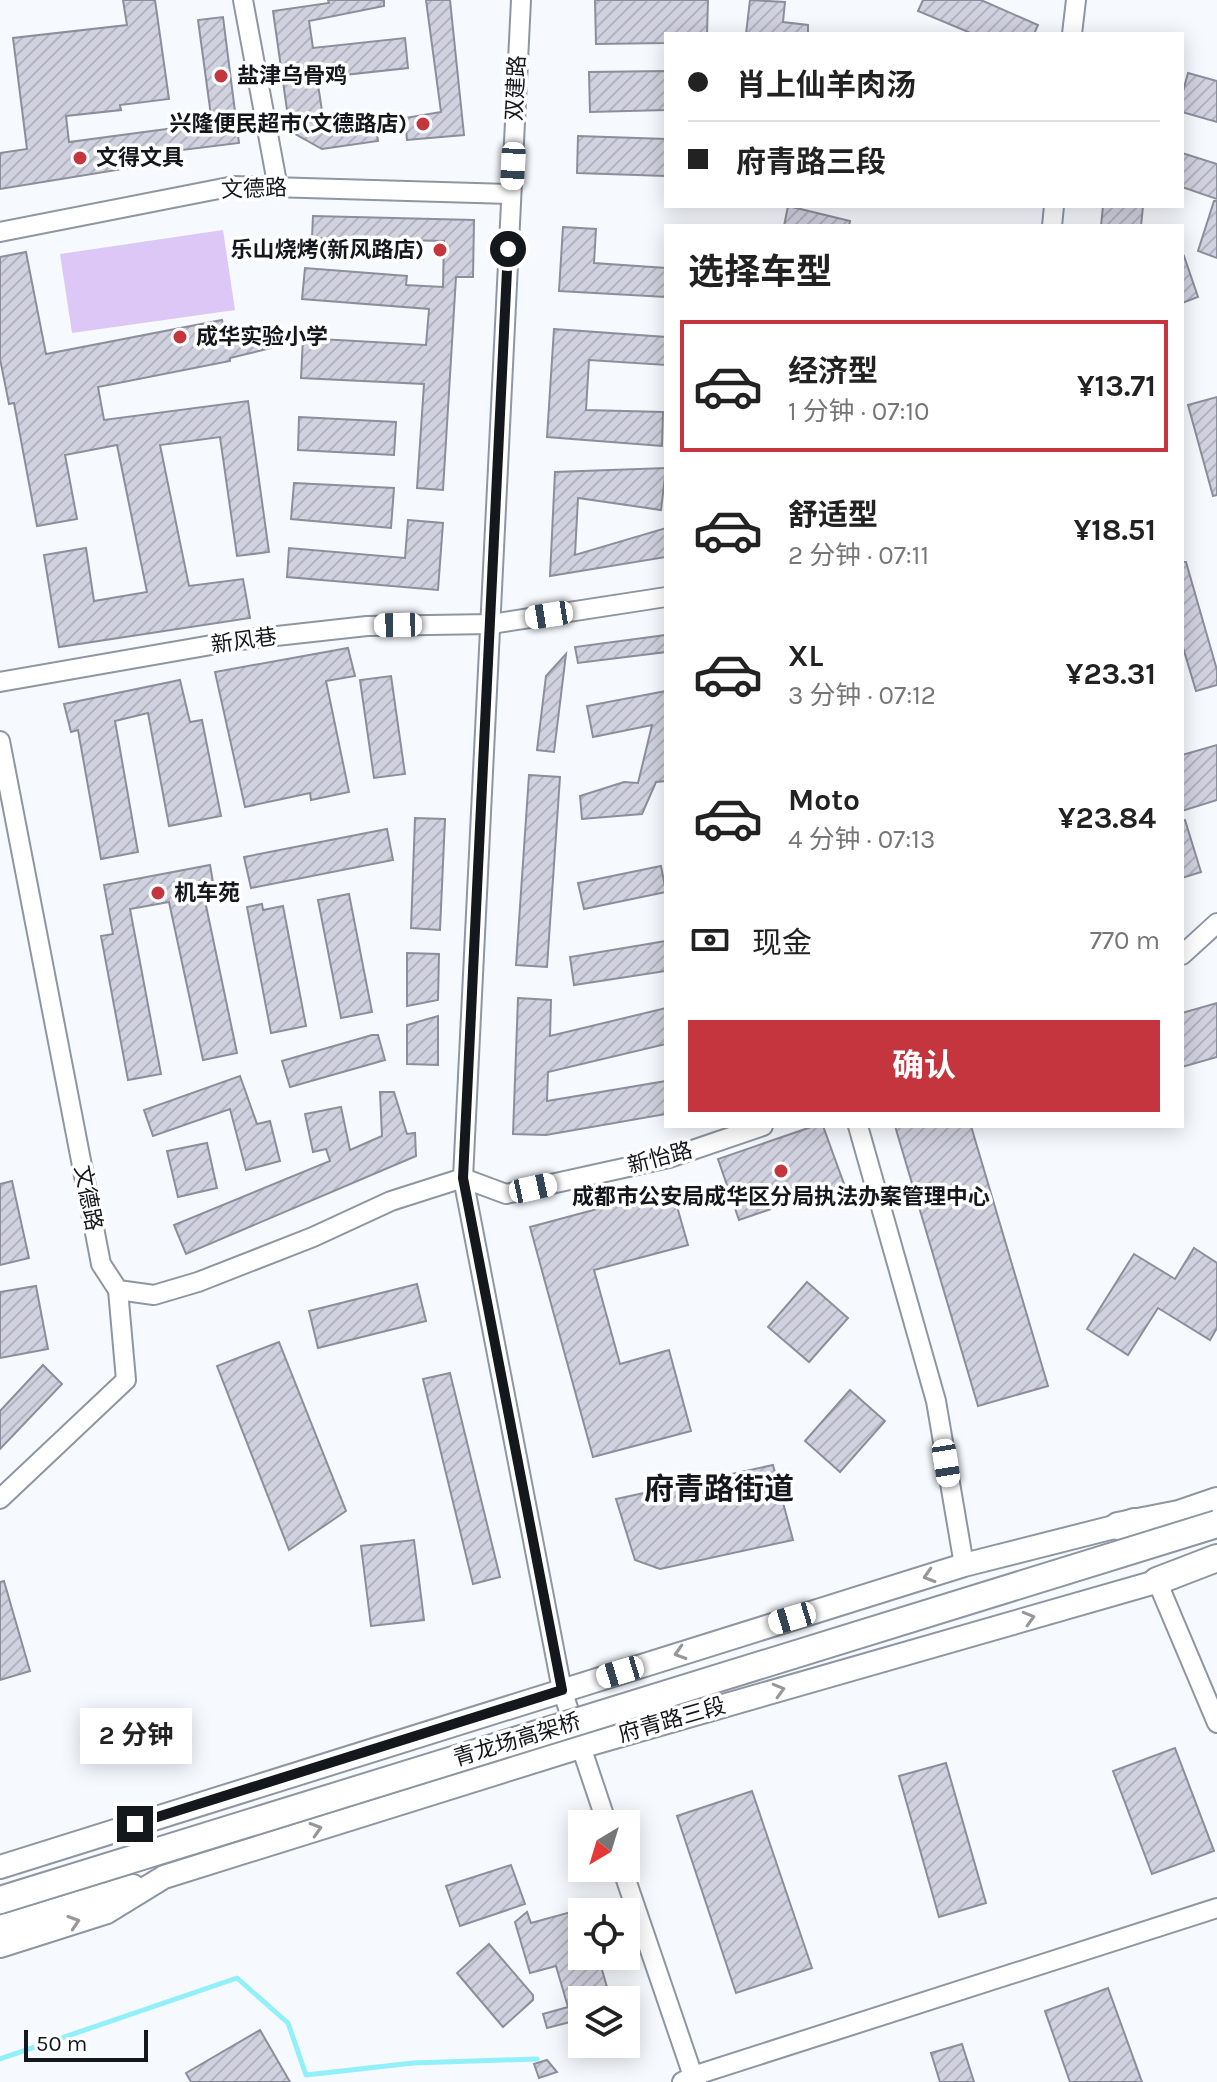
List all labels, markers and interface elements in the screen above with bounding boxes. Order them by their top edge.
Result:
street label: 双建路 [501,54,531,122]
place label: 盐津乌骨鸡 [237,63,347,89]
marker: 盐津乌骨鸡 [212,67,230,85]
text: 肖上仙羊肉汤 [736,67,916,103]
place label: 兴隆便民超市(文德路店) [169,111,407,137]
marker: 兴隆便民超市(文德路店) [414,115,432,133]
car [500,141,526,191]
text: 府青路三段 [736,144,886,180]
place label: 文得文具 [96,145,184,171]
marker: 文得文具 [71,149,89,167]
street label: 文德路 [221,175,287,203]
route start [490,231,526,267]
place label: 乐山烧烤(新风路店) [230,237,424,263]
marker: 乐山烧烤(新风路店) [431,241,449,259]
text: 选择车型 [688,251,832,293]
place label: 成华实验小学 [196,324,328,350]
marker: 成华实验小学 [171,328,189,346]
icon: car [692,350,764,422]
text: 经济型 [788,353,878,389]
text: ¥13.71 [1077,368,1156,404]
text: 1 分钟 · 07:10 [788,396,929,427]
icon: car [692,494,764,566]
text: 舒适型 [788,497,878,533]
text: ¥18.51 [1074,512,1156,548]
text: 2 分钟 · 07:11 [788,540,929,571]
car [523,599,575,631]
car [374,613,422,637]
street label: 新风巷 [210,624,278,658]
icon: car [692,638,764,710]
text: XL [788,638,823,674]
text: ¥23.31 [1066,656,1156,692]
text: 3 分钟 · 07:12 [788,680,936,711]
icon: car [692,782,764,854]
text: Moto [788,782,860,818]
text: ¥23.84 [1058,800,1156,836]
text: 4 分钟 · 07:13 [788,824,935,855]
place label: 机车苑 [174,880,240,906]
marker: 机车苑 [149,884,167,902]
icon: cash [688,918,732,962]
text: 现金 [752,925,812,961]
text: 770 m [1090,925,1160,956]
button: 确认 [688,1020,1160,1112]
street label: 新怡路 [625,1137,695,1179]
marker: 成都市公安局成华区分局执法办案管理中心 [772,1162,790,1180]
street label: 文德路 [69,1163,107,1233]
car [507,1171,559,1205]
place label: 成都市公安局成华区分局执法办案管理中心 [572,1184,990,1210]
car [930,1437,962,1489]
district label: 府青路街道 [644,1471,794,1507]
one-way arrow [922,1567,936,1583]
car [766,1600,818,1636]
one-way arrow [1021,1611,1035,1627]
one-way arrow [674,1644,688,1660]
car [594,1654,646,1690]
one-way arrow [771,1683,785,1699]
street label: 府青路三段 [616,1692,728,1748]
callout: 2 分钟 [79,1708,191,1764]
street label: 青龙场高架桥 [450,1708,584,1772]
text: 2 分钟 [99,1720,173,1751]
route end [117,1806,153,1842]
north arrow [568,1810,640,1882]
map controls [568,1810,640,2058]
one-way arrow [308,1823,322,1839]
button: locate [568,1898,640,1970]
one-way arrow [67,1915,81,1931]
button: layers [568,1986,640,2058]
scale bar [24,2026,148,2062]
text: 50 m [36,2031,87,2057]

